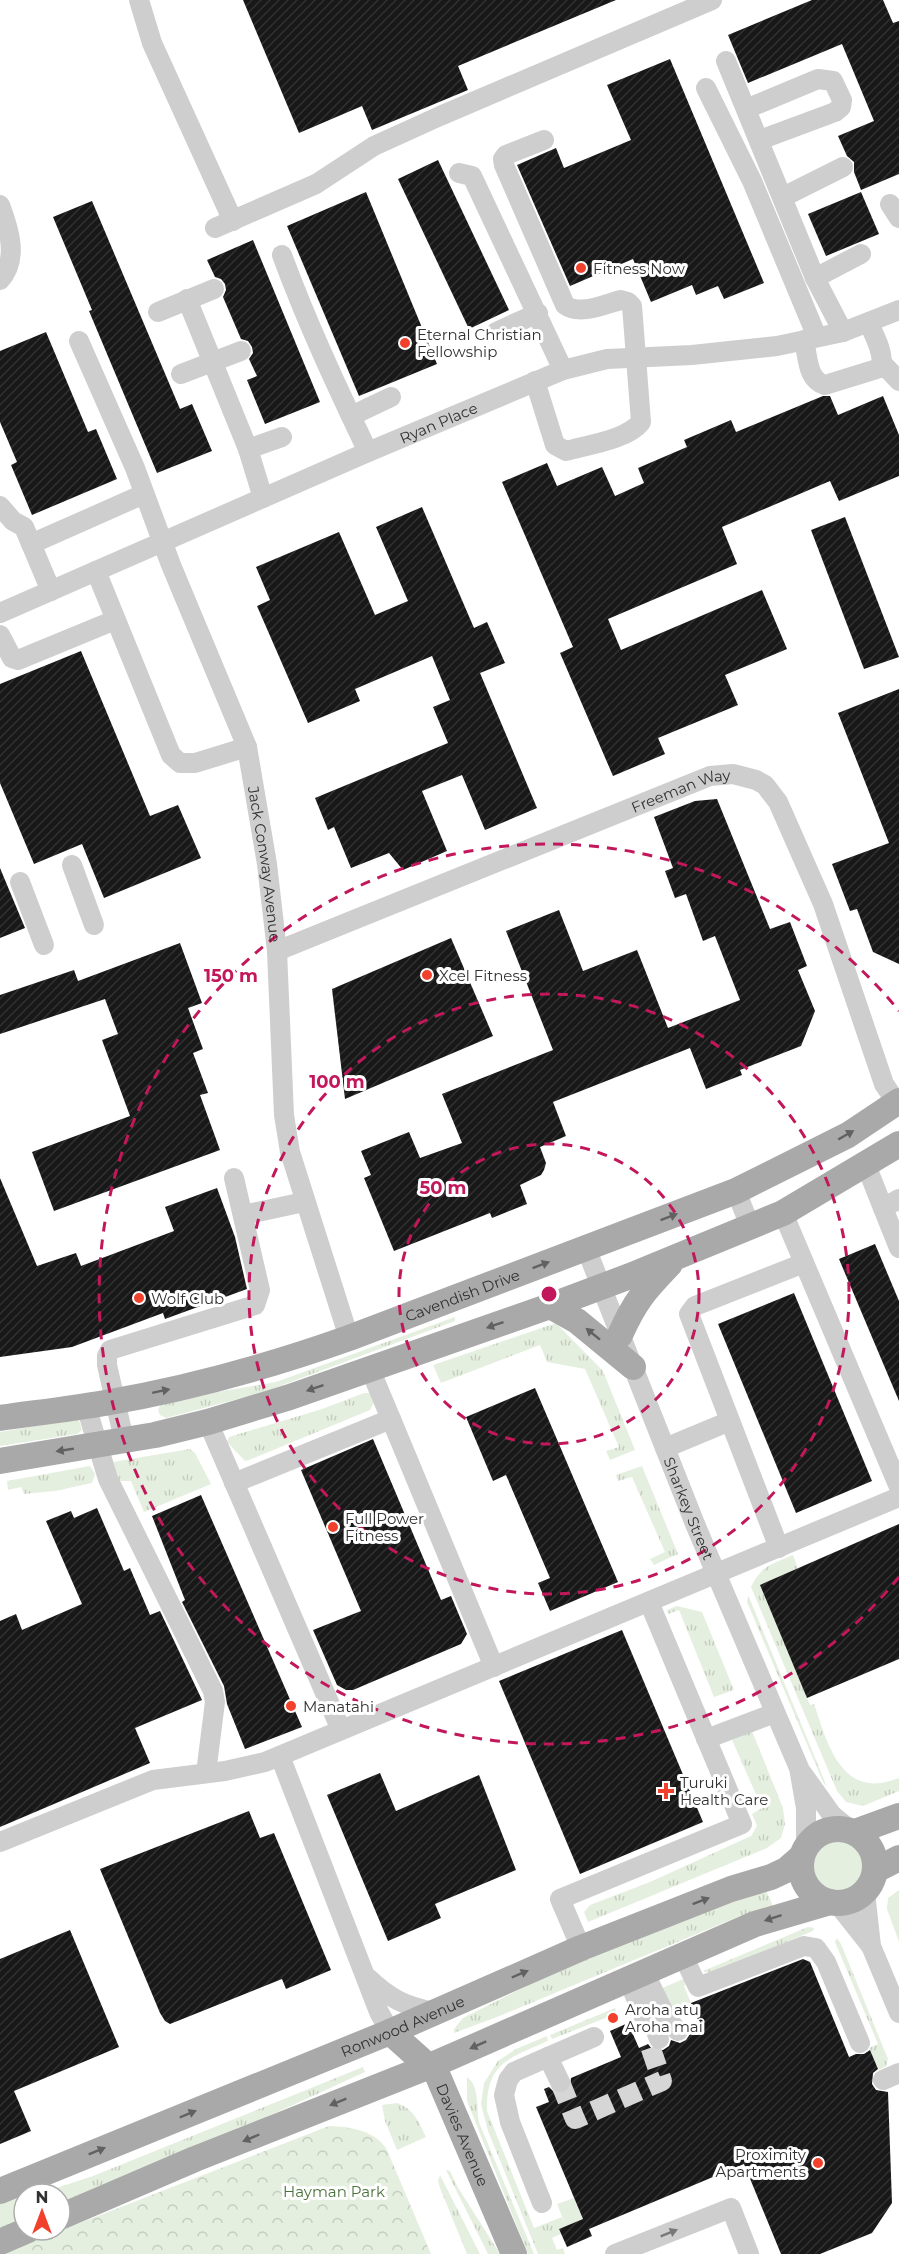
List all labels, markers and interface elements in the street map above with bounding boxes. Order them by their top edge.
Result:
place label: Fitness Now [593,259,686,278]
marker: Fitness Now [574,261,588,275]
place label: Eternal Christian Fellowship [417,325,542,361]
marker: Eternal Christian Fellowship [398,336,412,350]
street label: Ryan Place [397,398,480,447]
street label: Freeman Way [628,765,732,816]
street label: Jack Conway Avenue [244,784,285,943]
text: 150 m [204,965,258,987]
place label: Xcel Fitness [439,966,527,985]
marker: Xcel Fitness [420,968,434,982]
text: 100 m [309,1071,365,1093]
one-way arrow [838,1130,855,1140]
text: 50 m [420,1177,466,1199]
one-way arrow [660,1211,678,1221]
one-way arrow [533,1260,551,1270]
street label: Cavendish Drive [402,1265,522,1325]
centre of rings [539,1284,559,1304]
place label: Wolf Club [151,1289,224,1308]
marker: Wolf Club [132,1291,146,1305]
one-way arrow [485,1321,503,1331]
one-way arrow [585,1328,601,1341]
one-way arrow [306,1384,324,1394]
one-way arrow [152,1386,171,1395]
one-way arrow [55,1446,74,1455]
street label: Sharkey Street [660,1454,719,1563]
place label: Full Power Fitness [345,1509,424,1545]
marker: Full Power Fitness [326,1520,340,1534]
place label: Manatahi [303,1697,374,1716]
marker: Manatahi [284,1699,298,1713]
place label: Turuki Health Care [680,1773,768,1809]
marker: Turuki Health Care [657,1782,675,1800]
one-way arrow [692,1896,710,1905]
one-way arrow [764,1914,782,1924]
one-way arrow [512,1970,529,1979]
street label: Ronwood Avenue [338,1991,467,2061]
place label: Aroha atu Aroha mai [625,2000,703,2036]
marker: Aroha atu Aroha mai [606,2011,620,2025]
one-way arrow [469,2040,487,2050]
street label: Davies Avenue [433,2080,493,2189]
one-way arrow [328,2097,346,2107]
one-way arrow [179,2109,197,2119]
one-way arrow [242,2134,260,2143]
place label: Proximity Apartments [715,2145,807,2181]
one-way arrow [88,2146,106,2155]
marker: Proximity Apartments [811,2156,825,2170]
north arrow [12,2182,72,2242]
park label: Hayman Park [283,2182,385,2201]
text: N [36,2188,48,2207]
one-way arrow [660,2227,678,2237]

